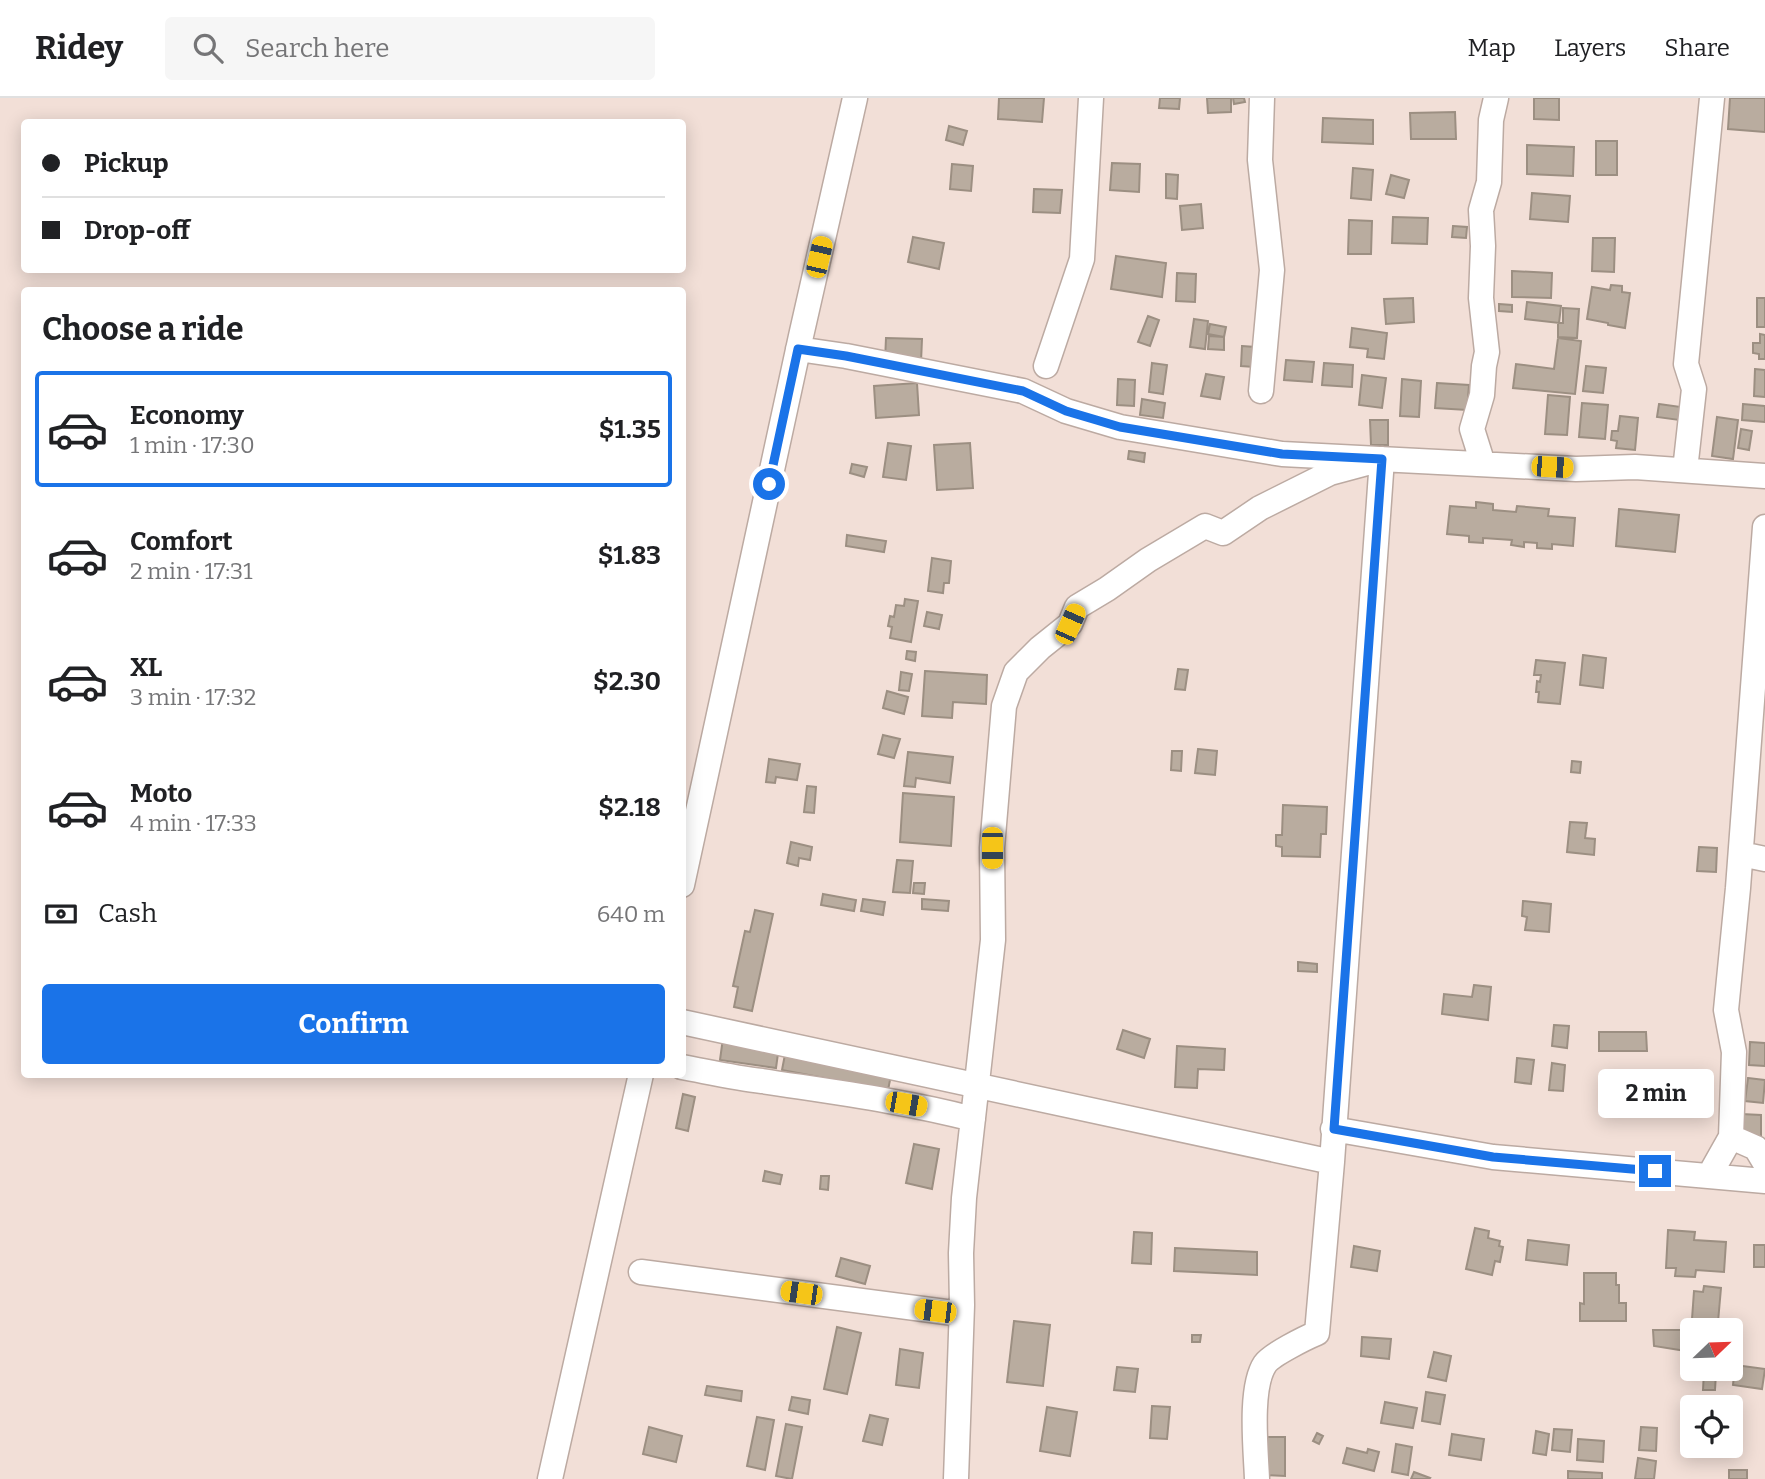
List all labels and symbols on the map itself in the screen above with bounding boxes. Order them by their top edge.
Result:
car [805,234,834,280]
car [1531,455,1574,479]
route start [753,468,785,500]
car [1052,601,1089,647]
car [982,827,1003,869]
callout: 2 min [1597,1070,1713,1118]
car [884,1090,929,1118]
route end [1639,1155,1671,1187]
car [779,1280,824,1306]
car [913,1298,958,1324]
north arrow [1680,1318,1743,1381]

